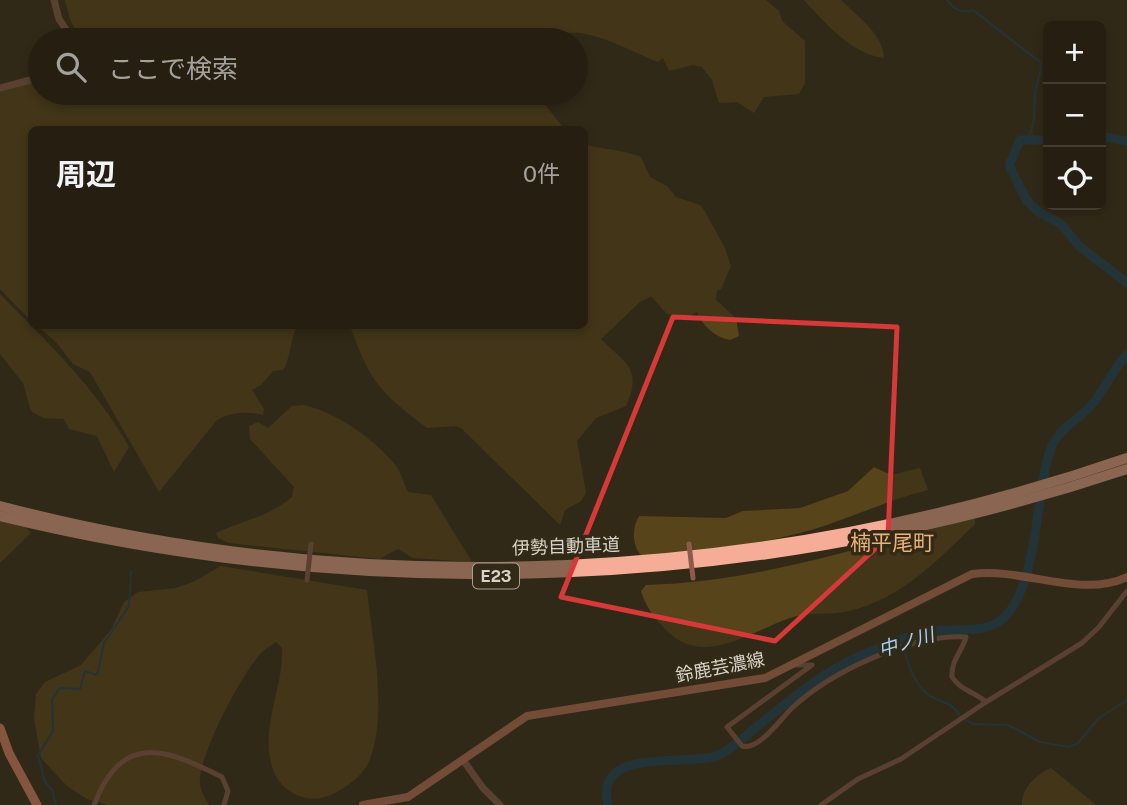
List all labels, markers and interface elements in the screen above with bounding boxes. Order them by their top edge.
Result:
map controls [1043,21,1106,210]
button: + [1043,21,1106,84]
search box [28,28,588,105]
icon: search [52,48,90,86]
text: ここで検索 [108,53,238,84]
button: − [1043,84,1106,147]
button: locate [1043,147,1106,210]
text: 周辺 [56,156,116,192]
text: 0件 [523,160,560,187]
district label: 楠平尾町 [850,530,934,555]
street label: 伊勢自動車道 [512,534,620,558]
road number: E23 [473,564,519,589]
water label: 中ノ川 [876,623,938,661]
street label: 鈴鹿芸濃線 [674,648,766,686]

